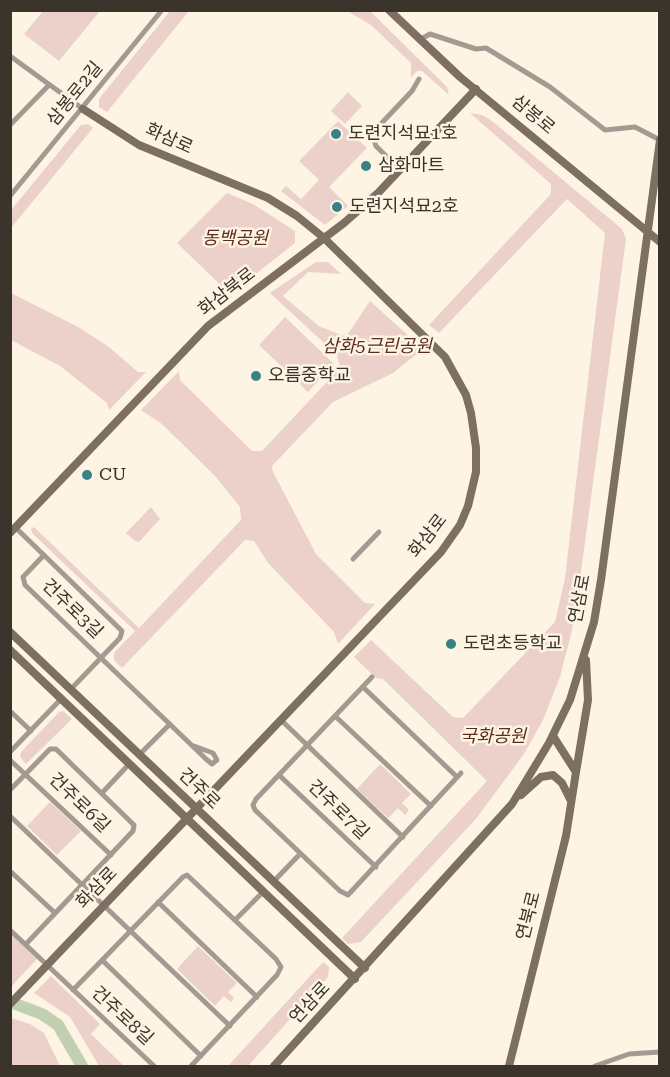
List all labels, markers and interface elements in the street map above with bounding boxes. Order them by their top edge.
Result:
street label: 삼봉로2길 [43,58,107,130]
street label: 삼봉로 [507,91,559,139]
street label: 화삼로 [142,119,196,159]
place label: 도련지석묘1호 [348,123,457,145]
marker: 도련지석묘1호 [329,127,343,141]
place label: 삼화마트 [378,155,444,177]
marker: 삼화마트 [359,159,373,173]
place label: 도련지석묘2호 [349,196,458,218]
marker: 도련지석묘2호 [330,200,344,214]
park label: 동백공원 [202,228,268,250]
street label: 화삼북로 [194,263,260,321]
park label: 삼화5근린공원 [322,336,432,358]
place label: 오름중학교 [268,365,351,387]
marker: 오름중학교 [249,369,263,383]
place label: CU [99,464,126,486]
marker: CU [80,468,94,482]
street label: 화삼로 [404,510,452,562]
street label: 연삼로 [565,573,595,625]
street label: 건주로3길 [37,575,107,643]
place label: 도련초등학교 [463,633,562,655]
marker: 도련초등학교 [444,637,458,651]
park label: 국화공원 [460,726,526,748]
street label: 건주로 [174,764,224,814]
street label: 건주로6길 [44,769,114,837]
street label: 건주로7길 [303,776,373,844]
street label: 화삼로 [72,863,122,913]
street label: 연북로 [513,889,545,943]
street label: 연삼로 [285,977,335,1029]
street label: 건주로8길 [87,982,157,1050]

